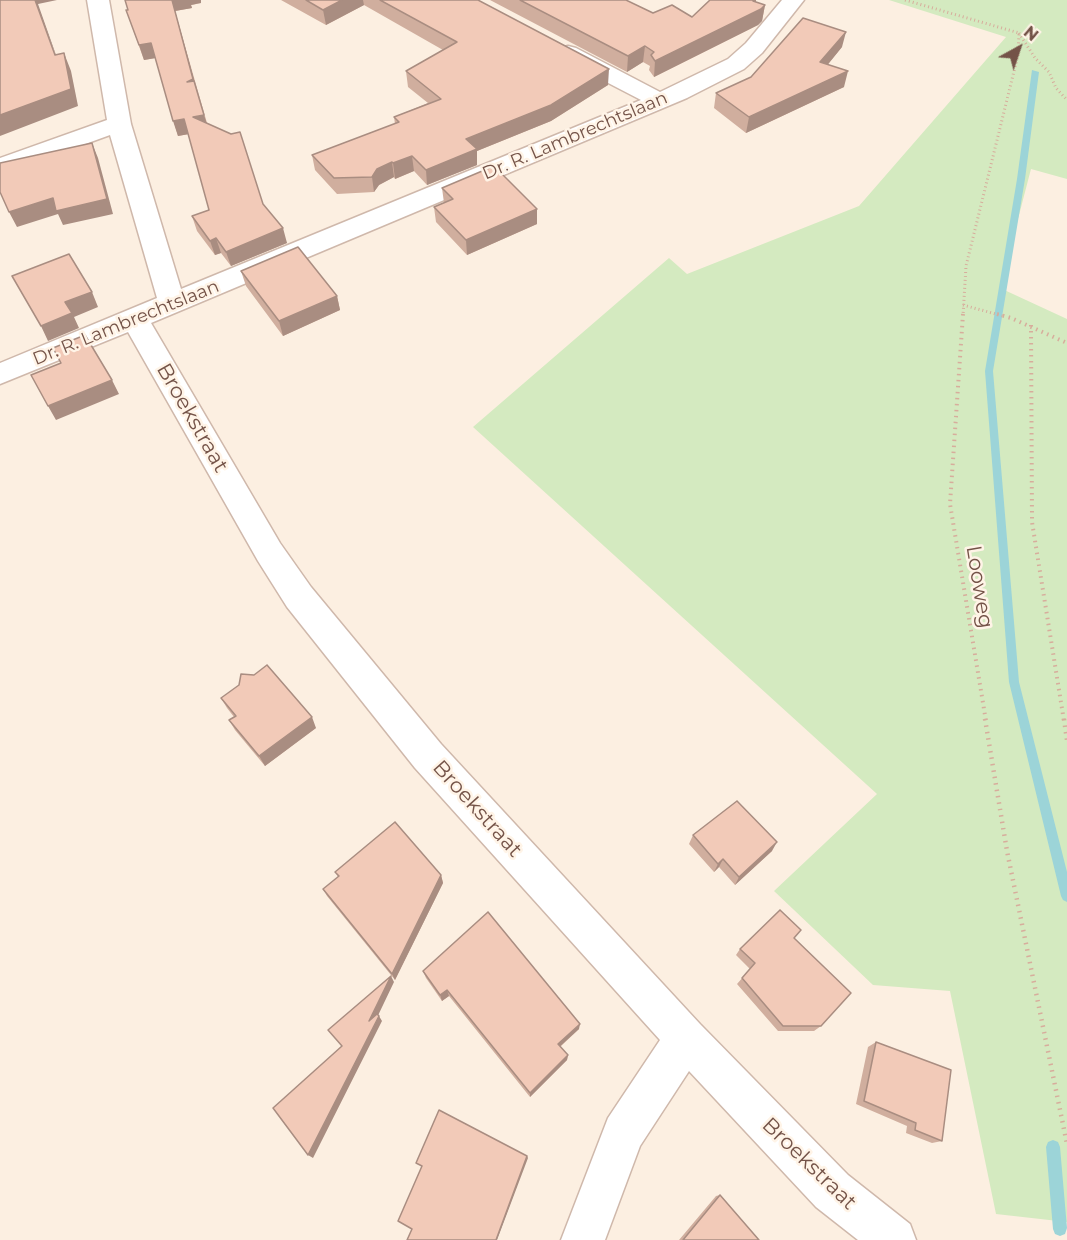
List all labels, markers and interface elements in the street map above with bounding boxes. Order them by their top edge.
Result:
north arrow [989,18,1049,78]
text: N [1020,22,1042,45]
street label: Dr. R. Lambrechtslaan [479,87,671,185]
street label: Dr. R. Lambrechtslaan [30,276,222,370]
street label: Broekstraat [151,359,233,477]
street label: Looweg [960,544,998,630]
street label: Broekstraat [427,755,527,863]
street label: Broekstraat [756,1113,862,1215]

